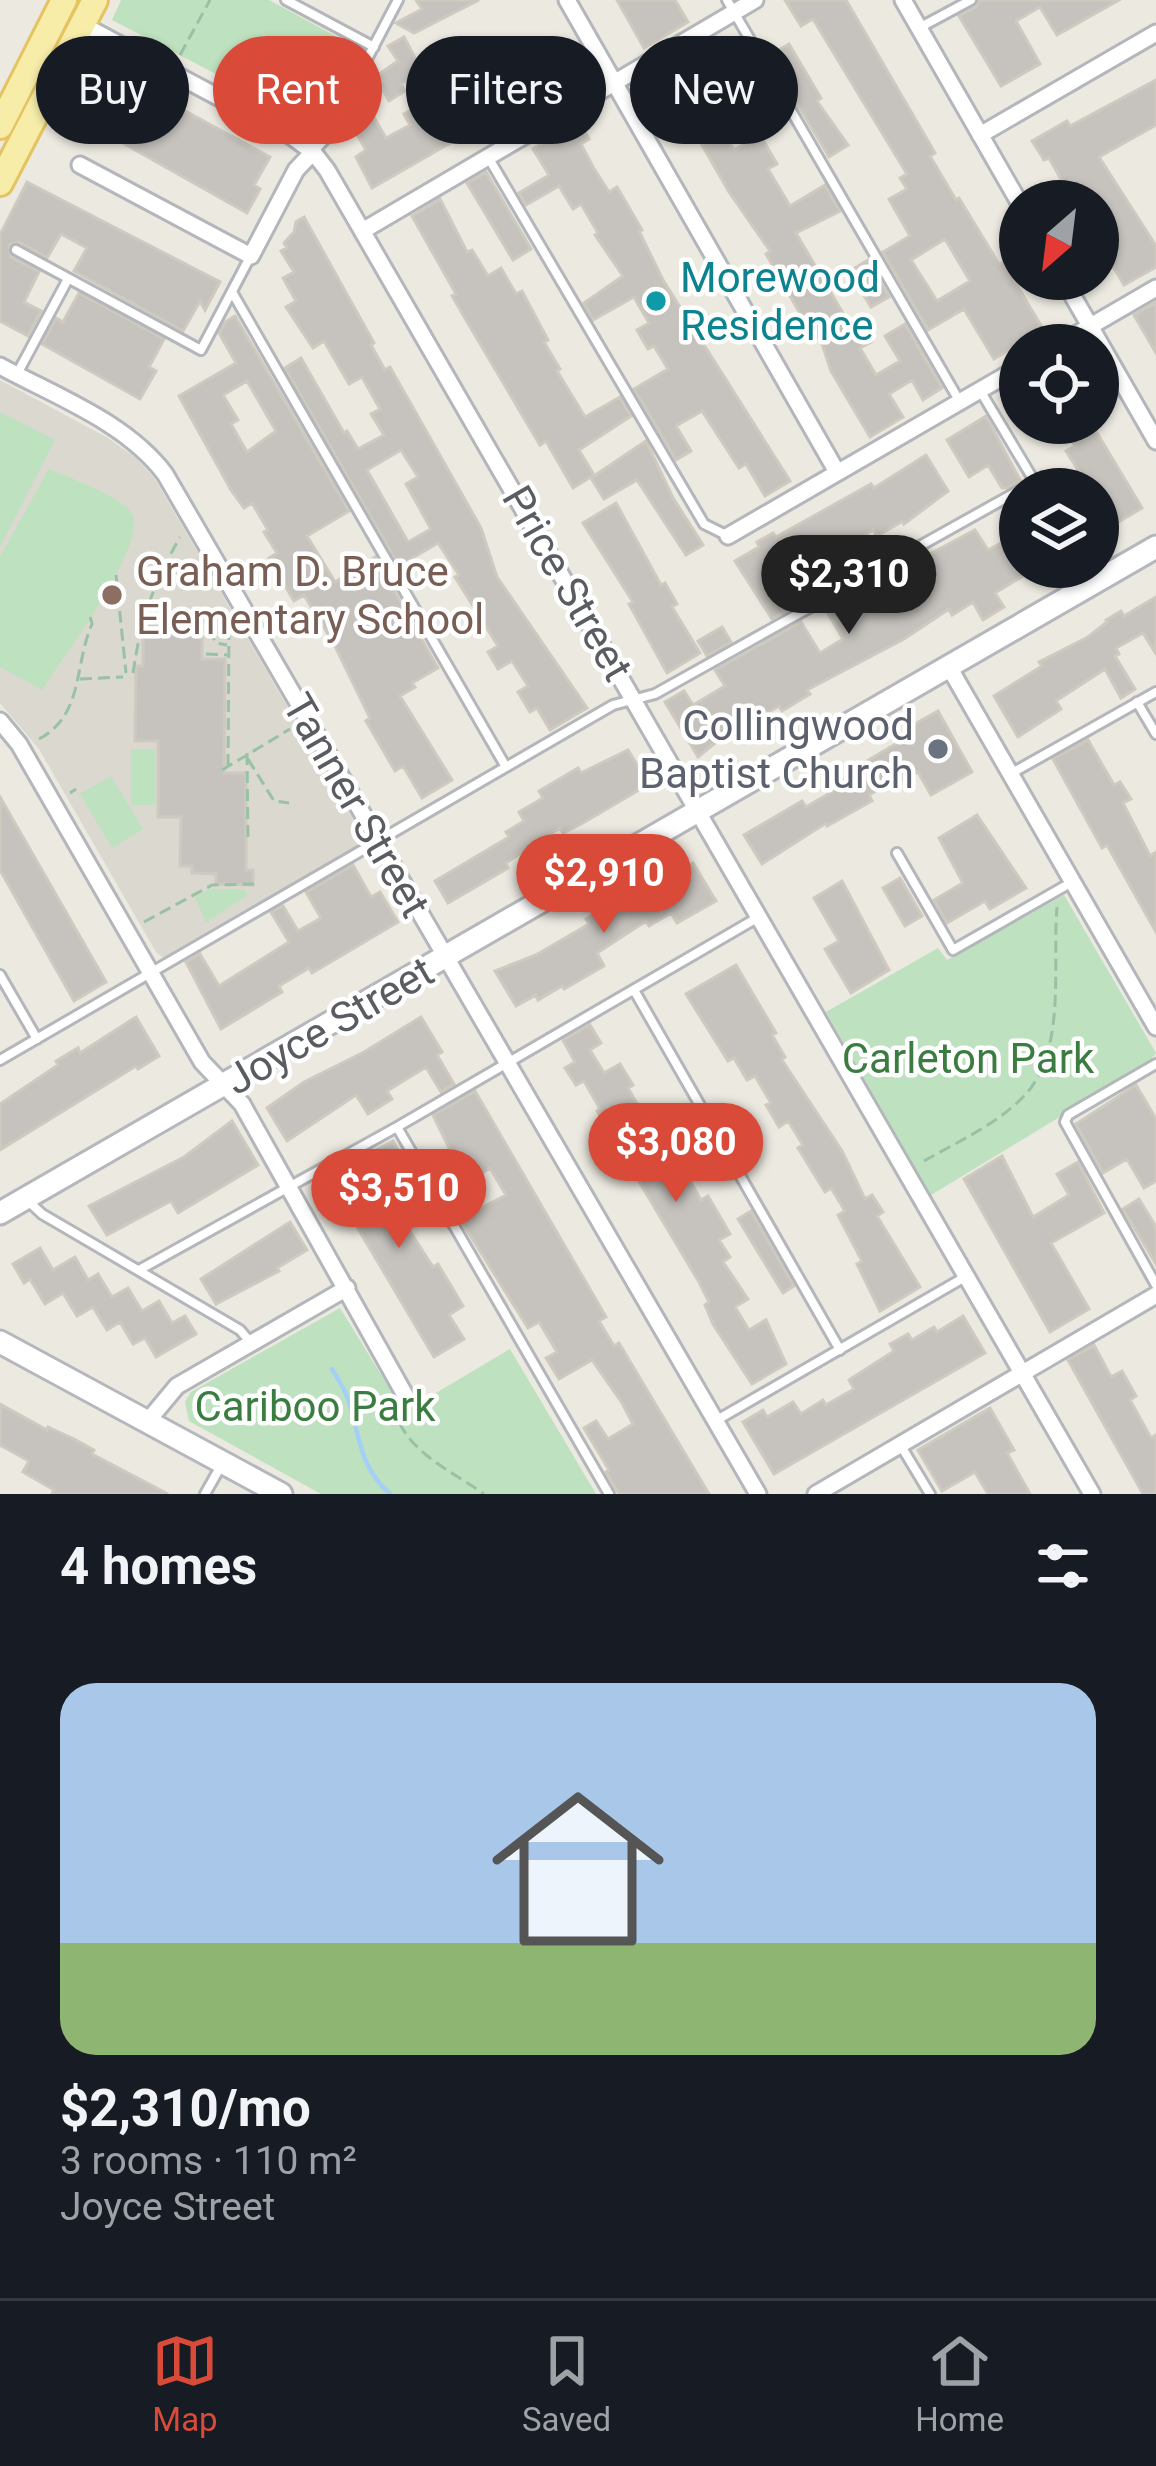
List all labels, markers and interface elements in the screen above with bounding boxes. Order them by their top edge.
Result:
chip: Buy [36,36,189,144]
chip: Rent [213,36,382,144]
chip: Filters [406,36,606,144]
chip: New [630,36,798,144]
north arrow [999,180,1119,300]
map controls [999,180,1119,588]
place label: Morewood Residence [680,253,880,350]
marker: Morewood Residence [643,288,669,314]
button: locate [999,324,1119,444]
button: layers [999,468,1119,588]
street label: Price Street [492,477,643,689]
pin: $2,310 [751,535,947,637]
place label: Graham D. Bruce Elementary School [136,547,484,644]
text: $2,310 [788,551,910,597]
marker: Graham D. Bruce Elementary School [99,582,125,608]
street label: Tanner Street [273,685,440,926]
place label: Collingwood Baptist Church [639,701,914,798]
marker: Collingwood Baptist Church [925,736,951,762]
pin: $2,910 [506,834,702,936]
text: $2,910 [543,850,665,896]
street label: Joyce Street [217,946,442,1105]
park label: Carleton Park [842,1034,1095,1083]
pin: $3,080 [578,1103,774,1205]
text: $3,080 [615,1119,737,1165]
pin: $3,510 [301,1149,497,1251]
text: $3,510 [338,1165,460,1211]
park label: Cariboo Park [194,1382,436,1431]
icon: filters [1030,1533,1096,1599]
text: 4 homes [60,1537,257,1596]
icon: home [470,1761,686,1977]
text: $2,310/mo [60,2079,311,2138]
text: 3 rooms · 110 m² [60,2138,357,2184]
text: Joyce Street [60,2184,275,2230]
tab: Map [152,2328,218,2439]
tab: Saved [522,2328,611,2439]
tab: Home [915,2328,1004,2439]

